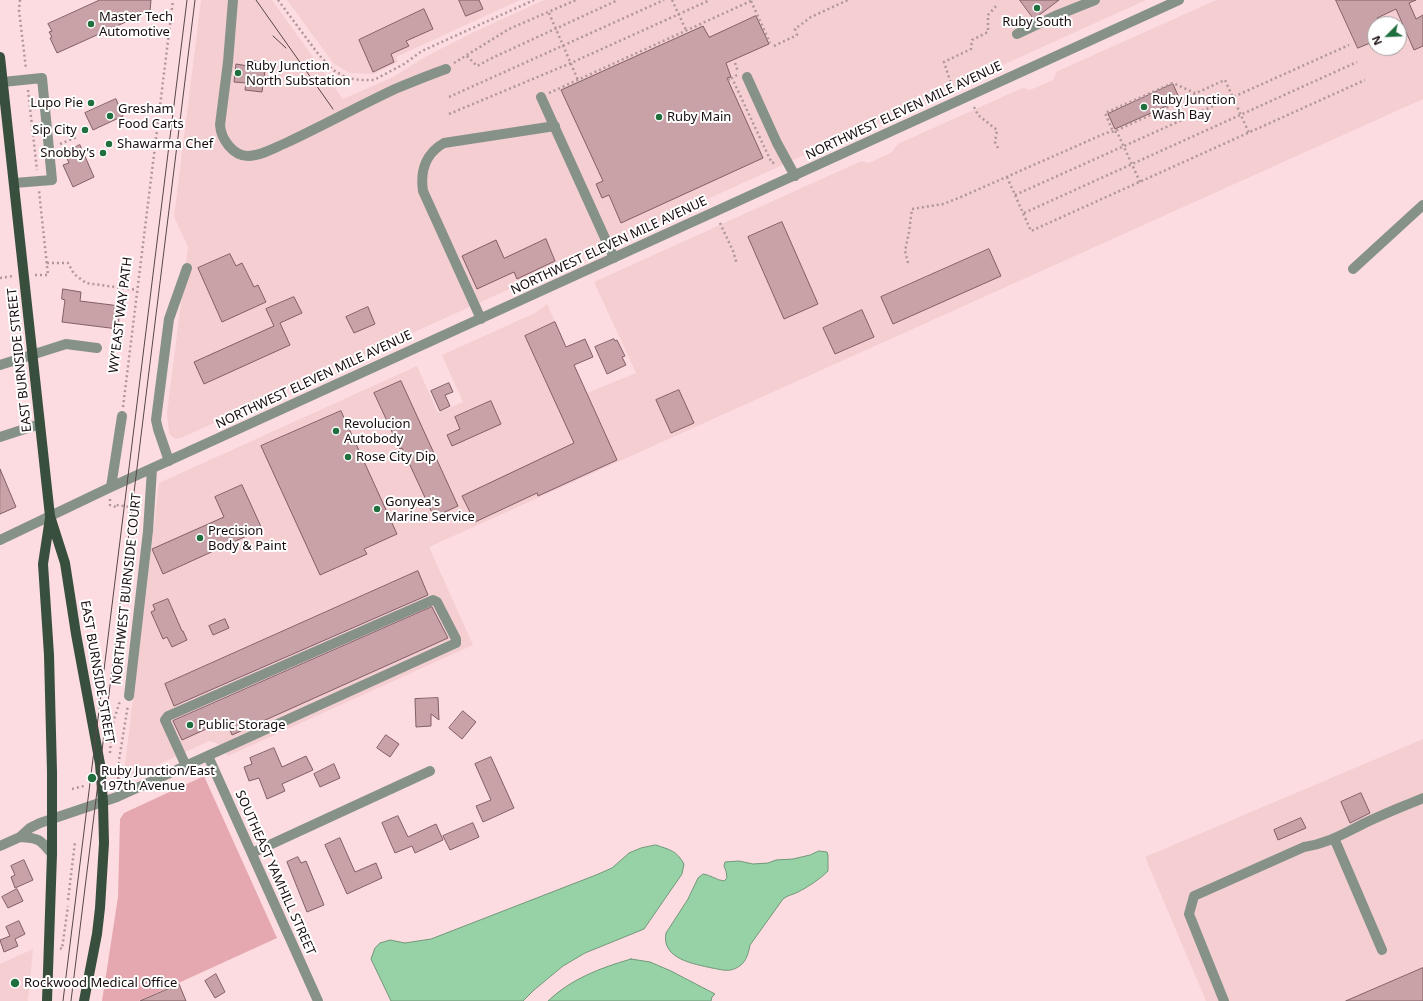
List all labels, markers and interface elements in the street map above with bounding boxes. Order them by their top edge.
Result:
marker: Ruby South [1032,3,1042,13]
place label: Master Tech Automotive [99,9,173,40]
place label: Ruby South [1002,14,1072,30]
north arrow [1367,16,1407,56]
marker: Master Tech Automotive [86,19,96,29]
text: N [1368,34,1385,48]
place label: Ruby Junction North Substation [246,58,351,89]
street label: NORTHWEST ELEVEN MILE AVENUE [803,59,1005,163]
marker: Ruby Junction North Substation [233,68,243,78]
place label: Ruby Junction Wash Bay [1152,92,1236,123]
place label: Lupo Pie [30,95,83,111]
marker: Lupo Pie [86,98,96,108]
place label: Gresham Food Carts [118,101,184,132]
marker: Ruby Junction Wash Bay [1139,102,1149,112]
place label: Ruby Main [667,109,731,125]
marker: Gresham Food Carts [105,111,115,121]
marker: Ruby Main [654,112,664,122]
place label: Sip City [32,122,77,138]
marker: Sip City [80,125,90,135]
place label: Shawarma Chef [117,136,213,152]
marker: Shawarma Chef [104,139,114,149]
place label: Snobby's [40,145,95,161]
marker: Snobby's [98,148,108,158]
street label: NORTHWEST ELEVEN MILE AVENUE [508,194,710,298]
street label: WY'EAST WAY PATH [106,256,136,374]
street label: EAST BURNSIDE STREET [5,287,35,433]
street label: NORTHWEST ELEVEN MILE AVENUE [213,328,415,432]
place label: Revolucion Autobody [344,416,411,447]
marker: Revolucion Autobody [331,426,341,436]
place label: Rose City Dip [356,449,436,465]
marker: Rose City Dip [343,452,353,462]
street label: NORTHWEST BURNSIDE COURT [109,492,145,686]
place label: Gonyea's Marine Service [385,494,475,525]
marker: Gonyea's Marine Service [372,504,382,514]
place label: Precision Body & Paint [208,523,286,554]
marker: Precision Body & Paint [195,533,205,543]
street label: EAST BURNSIDE STREET [77,599,117,745]
place label: Public Storage [198,717,286,733]
marker: Public Storage [185,720,195,730]
place label: Ruby Junction/East 197th Avenue [101,763,215,794]
marker: Ruby Junction/East 197th Avenue [86,772,98,784]
street label: SOUTHEAST YAMHILL STREET [232,788,318,958]
place label: Rockwood Medical Office [24,975,177,991]
marker: Rockwood Medical Office [9,977,21,989]

